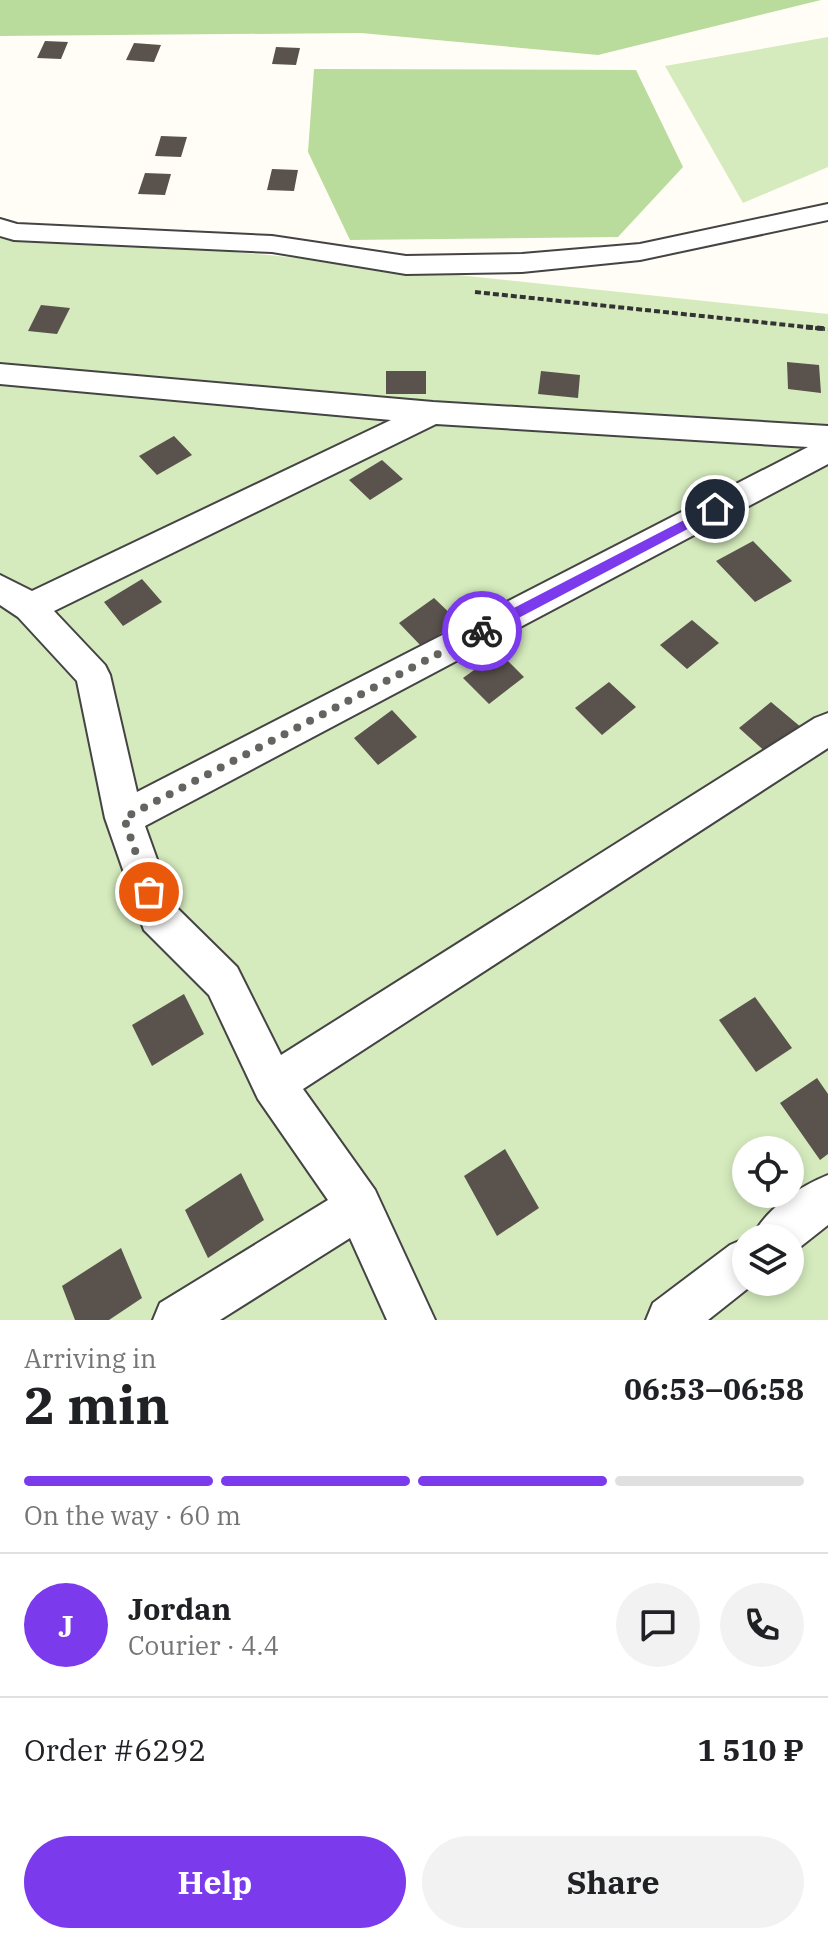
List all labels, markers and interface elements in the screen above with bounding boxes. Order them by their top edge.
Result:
pin [681,475,749,543]
icon: home [693,487,737,531]
courier [442,591,522,671]
icon: bike [460,609,504,653]
pin [115,858,183,926]
icon: bag [127,870,171,914]
map controls [732,1136,804,1296]
button: locate [732,1136,804,1208]
button: layers [732,1224,804,1296]
text: Arriving in [24,1341,157,1375]
text: 06:53–06:58 [624,1369,804,1408]
text: 2 min [24,1371,170,1438]
text: On the way · 60 m [24,1498,241,1532]
button: chat [616,1583,700,1667]
button: phone [720,1583,804,1667]
text: Jordan [128,1589,231,1628]
text: J [58,1606,74,1645]
text: Courier · 4.4 [128,1628,279,1662]
text: Order #6292 [24,1730,206,1769]
text: 1 510 ₽ [698,1730,804,1769]
button: Help [24,1836,406,1928]
button: Share [422,1836,804,1928]

